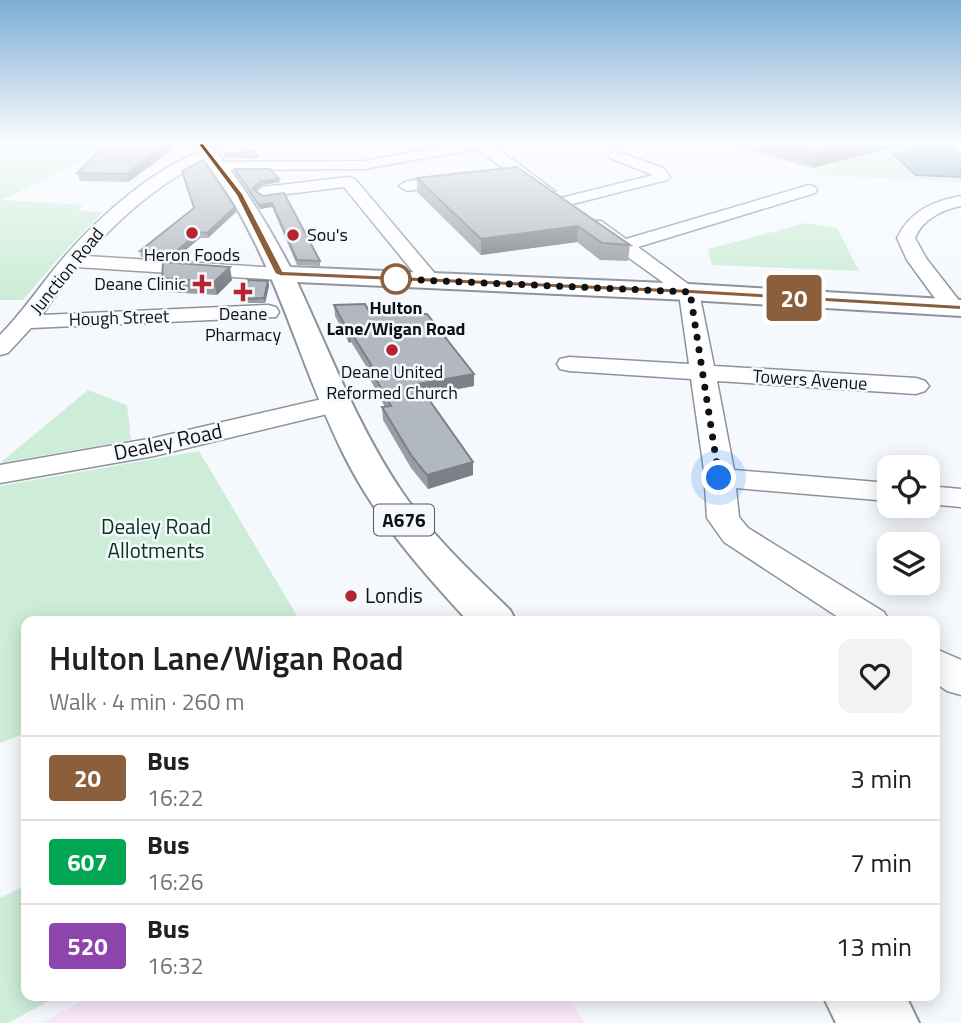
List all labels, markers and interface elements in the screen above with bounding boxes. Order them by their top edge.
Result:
place label: Sou's [307,221,348,248]
street label: Junction Road [23,222,110,320]
marker: Heron Foods [184,225,200,241]
marker: Sou's [285,227,301,243]
place label: Heron Foods [144,241,240,268]
marker: Hulton Lane/Wigan Road [381,264,411,294]
place label: Deane Clinic [94,270,186,297]
marker: Deane Clinic [192,274,212,294]
line badge: 20 [762,275,826,321]
text: 20 [781,280,807,316]
marker: Deane Pharmacy [235,284,251,300]
place label: Hulton Lane/Wigan Road [327,294,466,342]
place label: Deane Pharmacy [205,300,281,348]
street label: Hough Street [68,302,170,333]
marker: Deane United Reformed Church [384,342,400,358]
place label: Deane United Reformed Church [326,358,458,406]
street label: Towers Avenue [752,362,868,397]
street label: Dealey Road [111,414,225,468]
map controls [877,455,940,595]
button: locate [877,455,940,518]
your location [701,460,736,495]
road number: A676 [374,505,434,536]
park label: Dealey Road Allotments [101,510,211,566]
button: layers [877,532,940,595]
place label: Londis [365,579,423,611]
marker: Londis [343,588,359,604]
text: Hulton Lane/Wigan Road [49,633,404,683]
button: heart [838,639,912,713]
text: Walk · 4 min · 260 m [49,684,245,719]
text: Bus [147,741,189,780]
text: 3 min [850,759,912,798]
text: 20 [74,760,101,796]
text: 16:22 [147,780,204,815]
text: Bus [147,825,189,864]
text: 7 min [850,843,912,882]
text: 607 [67,844,108,880]
text: 16:26 [147,864,204,899]
text: Bus [147,909,189,948]
text: 13 min [836,927,912,966]
text: 520 [67,928,108,964]
text: 16:32 [147,948,204,983]

